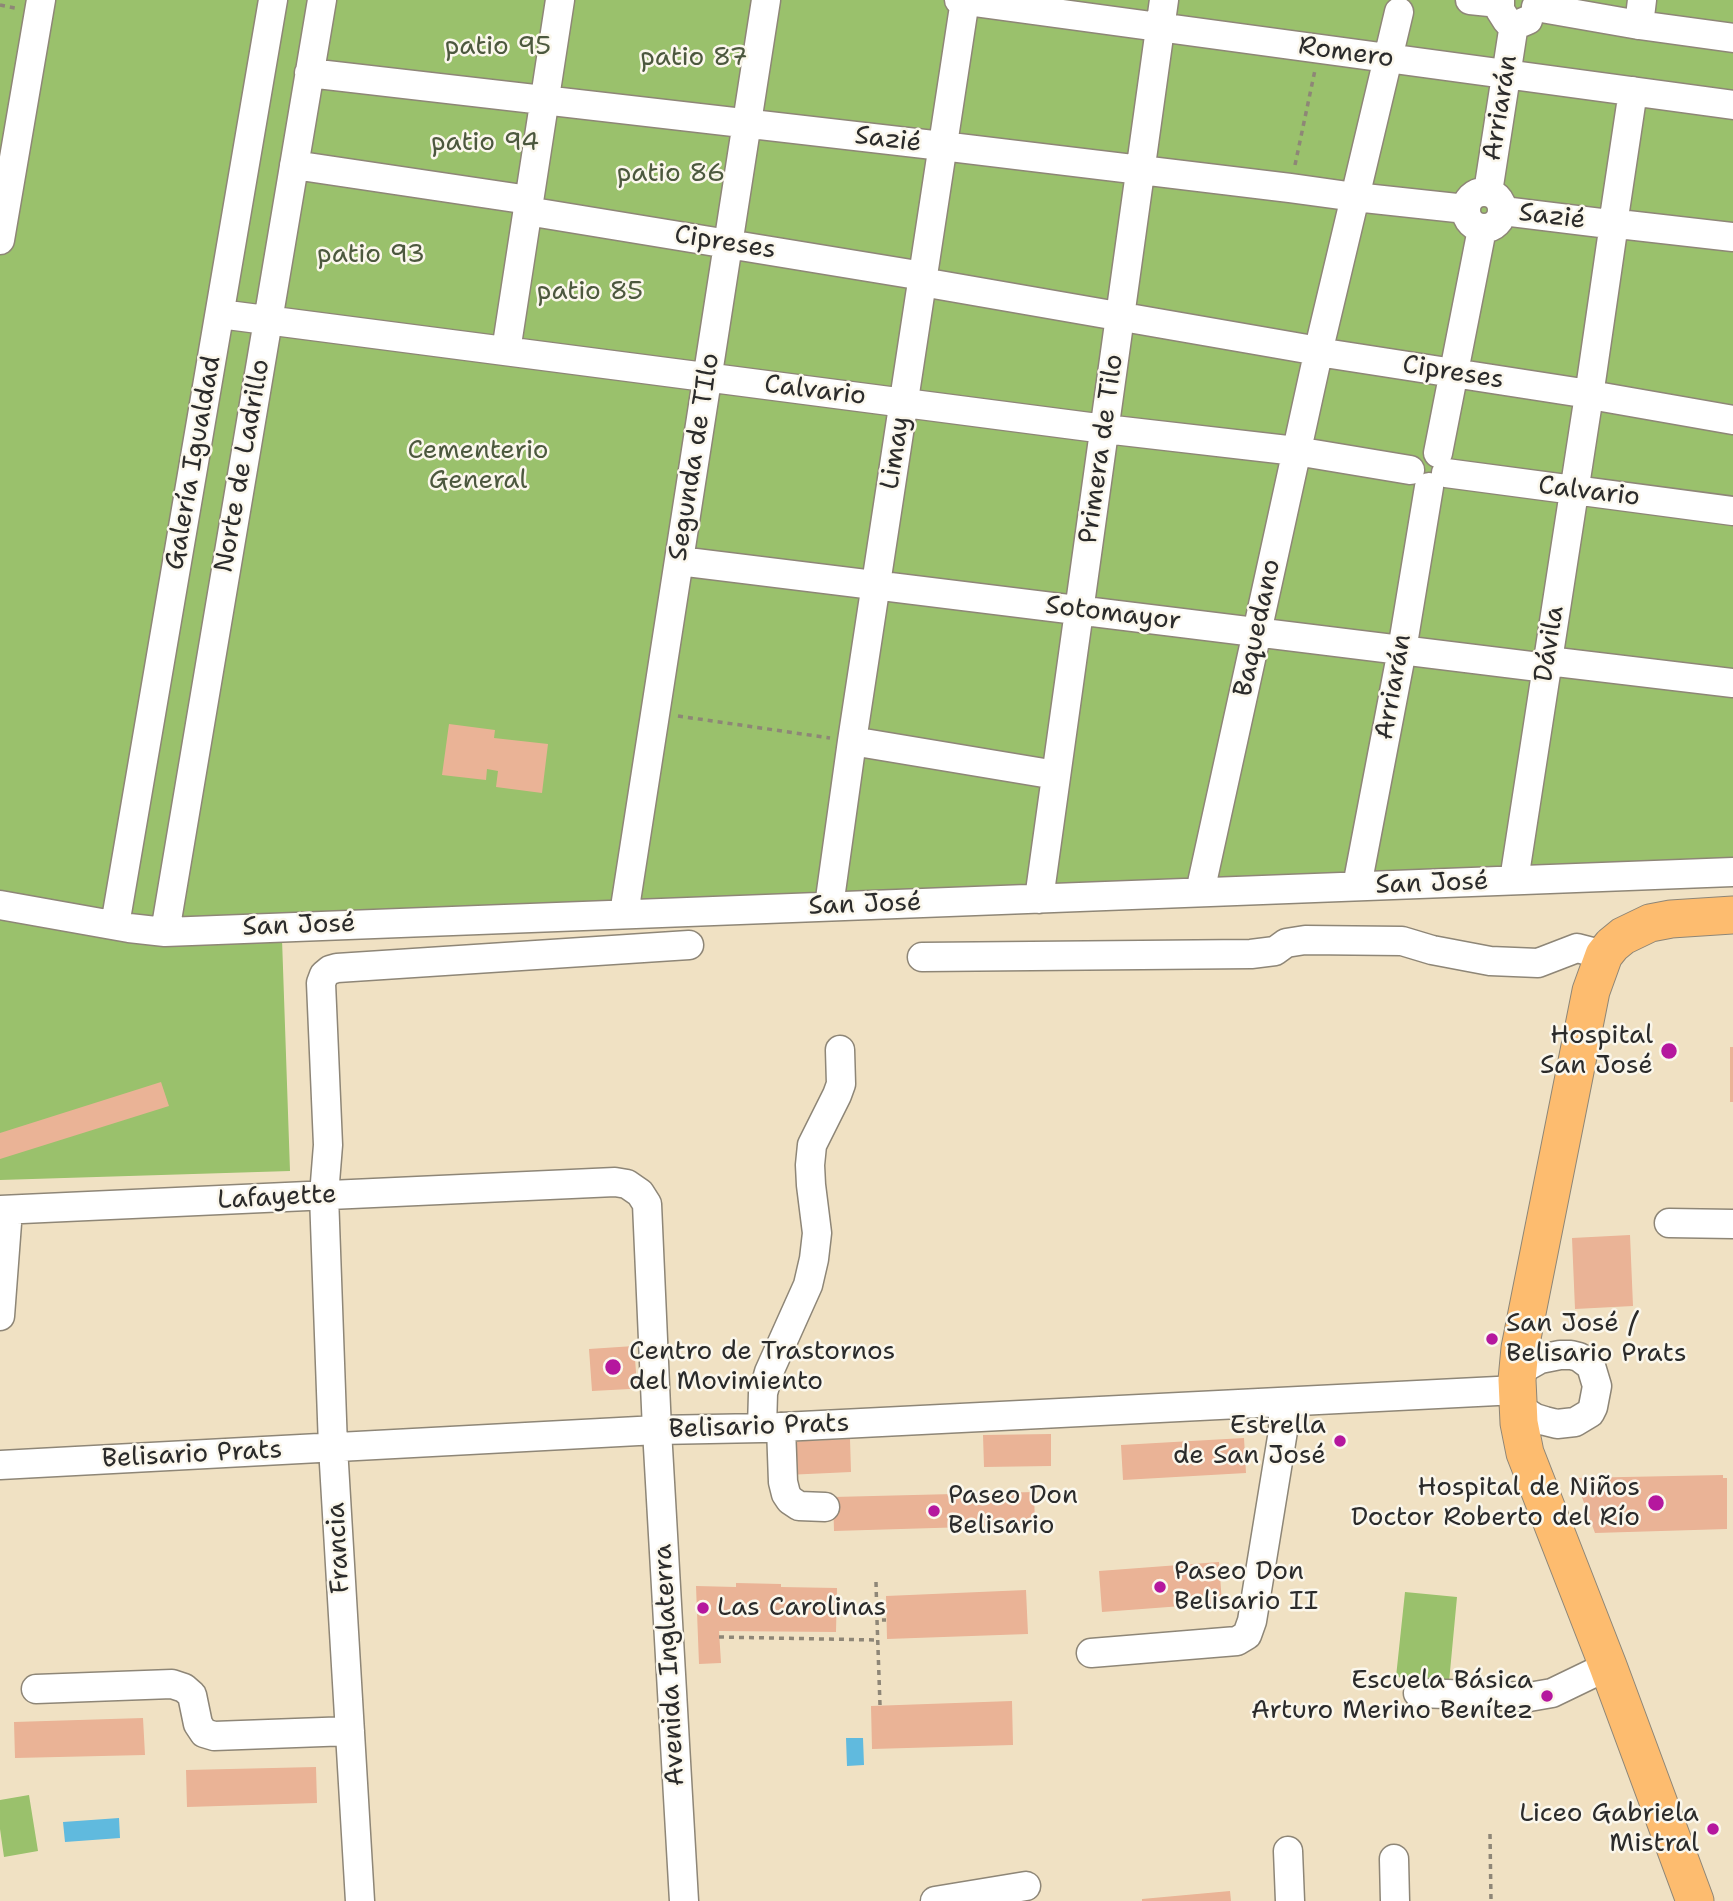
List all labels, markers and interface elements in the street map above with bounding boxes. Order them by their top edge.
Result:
park label: patio 95 [445,31,551,63]
street label: Romero [1296,31,1396,75]
park label: patio 87 [640,42,748,74]
street label: Arriarán [1477,53,1525,163]
street label: Sazié [853,120,923,160]
park label: patio 94 [431,127,539,159]
park label: patio 86 [617,158,725,190]
street label: Sazié [1517,197,1587,237]
street label: Cipreses [672,220,778,266]
park label: patio 93 [317,239,425,271]
park label: patio 85 [537,276,643,308]
street label: Cipreses [1400,350,1506,396]
street label: Segunda de TIlo [663,351,727,563]
street label: Primera de Tilo [1073,352,1131,546]
street label: Galería Igualdad [160,353,228,573]
street label: Norte de Ladrillo [209,357,277,575]
street label: Calvario [762,369,868,413]
street label: Limay [875,414,917,492]
park label: Cementerio General [407,435,549,496]
street label: Calvario [1536,470,1642,514]
street label: Baquedano [1228,556,1288,700]
street label: Sotomayor [1043,590,1183,638]
street label: Dávila [1529,604,1571,684]
street label: Arriarán [1369,632,1419,742]
street label: San José [1375,866,1489,902]
street label: San José [808,887,922,923]
street label: San José [242,908,356,944]
place label: Hospital San José [1540,1020,1653,1082]
marker: Hospital San José [1659,1041,1679,1061]
street label: Lafayette [217,1179,337,1217]
place label: San José / Belisario Prats [1506,1308,1687,1370]
marker: San José / Belisario Prats [1484,1331,1500,1347]
place label: Centro de Trastornos del Movimiento [629,1336,895,1398]
marker: Centro de Trastornos del Movimiento [603,1357,623,1377]
street label: Belisario Prats [668,1408,850,1446]
place label: Estrella de San José [1173,1410,1326,1472]
marker: Estrella de San José [1332,1433,1348,1449]
street label: Belisario Prats [101,1435,283,1475]
place label: Hospital de Niños Doctor Roberto del Río [1351,1472,1640,1534]
place label: Paseo Don Belisario [948,1480,1078,1542]
marker: Hospital de Niños Doctor Roberto del Río [1646,1493,1666,1513]
street label: Francia [321,1502,357,1594]
marker: Paseo Don Belisario [926,1503,942,1519]
street label: Avenida Inglaterra [648,1543,692,1787]
place label: Paseo Don Belisario II [1174,1556,1318,1618]
marker: Paseo Don Belisario II [1152,1579,1168,1595]
place label: Las Carolinas [717,1592,886,1624]
marker: Las Carolinas [695,1600,711,1616]
place label: Escuela Básica Arturo Merino Benítez [1251,1665,1533,1726]
marker: Escuela Básica Arturo Merino Benítez [1539,1688,1555,1704]
place label: Liceo Gabriela Mistral [1519,1798,1699,1860]
marker: Liceo Gabriela Mistral [1705,1821,1721,1837]

